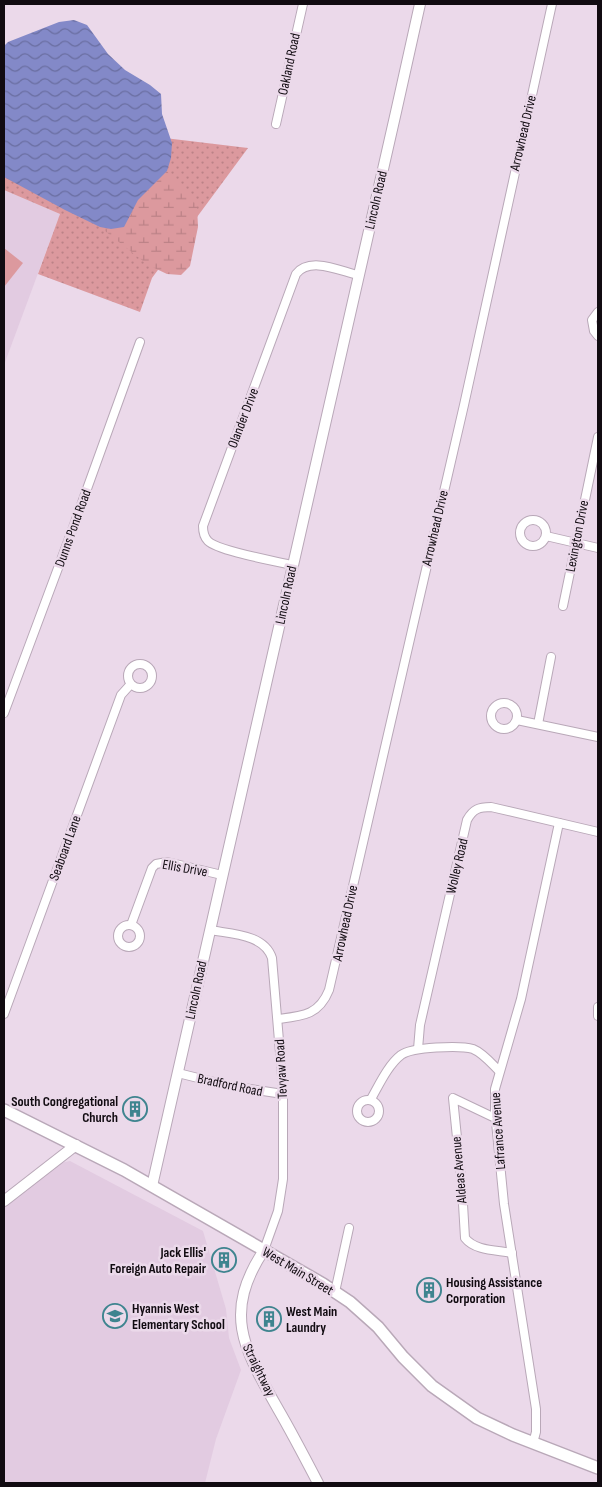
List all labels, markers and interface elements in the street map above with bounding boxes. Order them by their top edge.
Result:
street label: Oakland Road [274,31,304,97]
street label: Arrowhead Drive [506,93,540,173]
street label: Lincoln Road [361,169,391,231]
street label: Olander Drive [224,386,262,450]
street label: Dunns Pond Road [51,487,95,569]
street label: Arrowhead Drive [418,488,452,568]
street label: Lexington Drive [562,499,592,573]
street label: Lincoln Road [272,564,301,626]
street label: Seaboard Lane [45,813,85,883]
street label: Wolley Road [442,836,472,895]
street label: Ellis Drive [161,856,209,880]
street label: Arrowhead Drive [328,883,361,964]
street label: Lincoln Road [182,959,211,1021]
street label: Tevyaw Road [271,1039,291,1099]
street label: Bradford Road [196,1070,264,1100]
street label: Lafrance Avenue [487,1092,509,1170]
place label: South Congregational Church [11,1093,118,1126]
building icon: South Congregational Church [122,1096,148,1122]
street label: Aldeas Avenue [448,1136,470,1205]
street label: West Main Street [259,1243,337,1299]
place label: Jack Ellis' Foreign Auto Repair [110,1244,207,1277]
building icon: Jack Ellis' Foreign Auto Repair [211,1247,237,1273]
place label: Housing Assistance Corporation [446,1274,542,1307]
building icon: Housing Assistance Corporation [416,1277,442,1303]
place label: Hyannis West Elementary School [132,1300,225,1333]
school or university icon: Hyannis West Elementary School [102,1303,128,1329]
place label: West Main Laundry [286,1303,337,1336]
building icon: West Main Laundry [256,1306,282,1332]
street label: Straightway [239,1341,279,1400]

